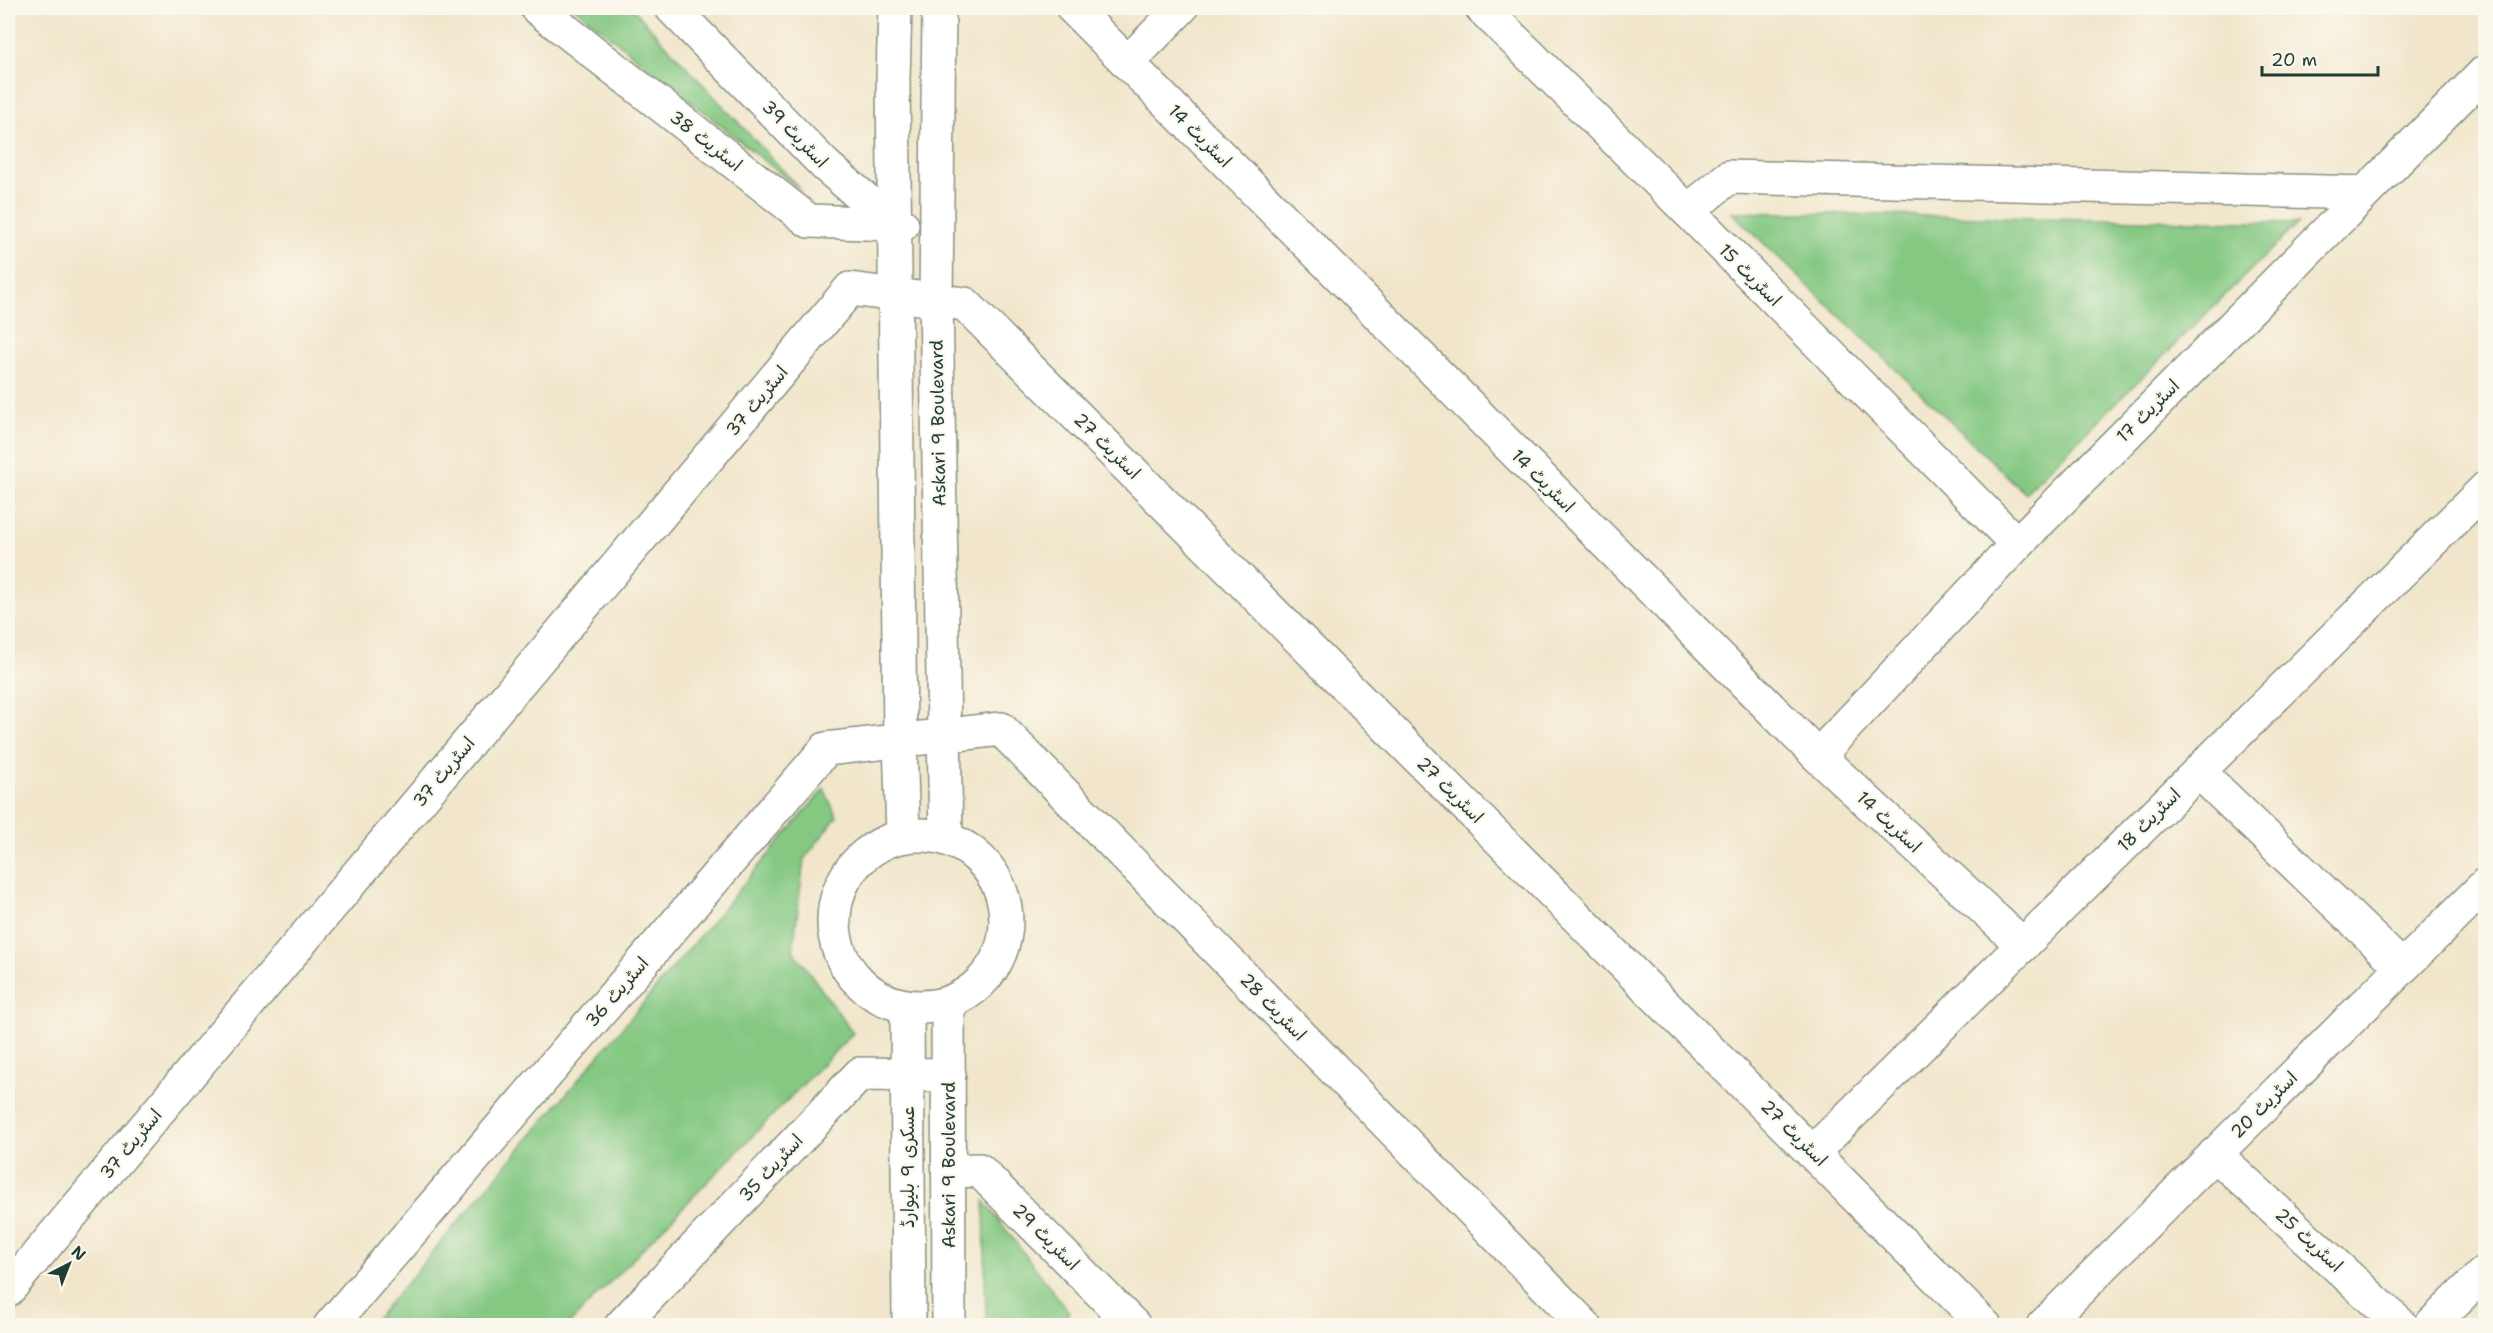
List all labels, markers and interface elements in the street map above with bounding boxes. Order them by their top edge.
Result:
scale bar [2262,39,2378,77]
text: 20 m [2271,48,2317,72]
street label: اسٹریٹ 39 [757,95,833,173]
street label: اسٹریٹ 14 [1163,99,1237,173]
street label: اسٹریٹ 38 [665,105,747,177]
street label: اسٹریٹ 15 [1713,238,1787,312]
street label: Askari 9 Boulevard [925,339,951,507]
street label: اسٹریٹ 37 [721,361,793,441]
street label: اسٹریٹ 17 [2111,374,2185,448]
street label: اسٹریٹ 27 [1068,407,1146,485]
street label: اسٹریٹ 14 [1506,444,1580,518]
street label: اسٹریٹ 37 [408,732,480,812]
street label: اسٹریٹ 27 [1411,751,1489,829]
street label: اسٹریٹ 18 [2112,783,2186,857]
street label: اسٹریٹ 14 [1851,786,1927,858]
street label: اسٹریٹ 36 [580,952,654,1032]
street label: اسٹریٹ 28 [1235,968,1311,1046]
street label: اسٹریٹ 20 [2225,1066,2303,1144]
street label: Askari 9 Boulevard [937,1082,961,1248]
street label: اسٹریٹ 27 [1755,1094,1833,1172]
street label: اسٹریٹ 37 [95,1104,167,1184]
street label: عسکری 9 بلیوارڈ [896,1106,920,1228]
street label: اسٹریٹ 35 [734,1129,808,1207]
street label: اسٹریٹ 29 [1007,1198,1085,1276]
street label: اسٹریٹ 25 [2270,1202,2348,1278]
north arrow [39,1234,99,1294]
text: N [67,1241,90,1265]

